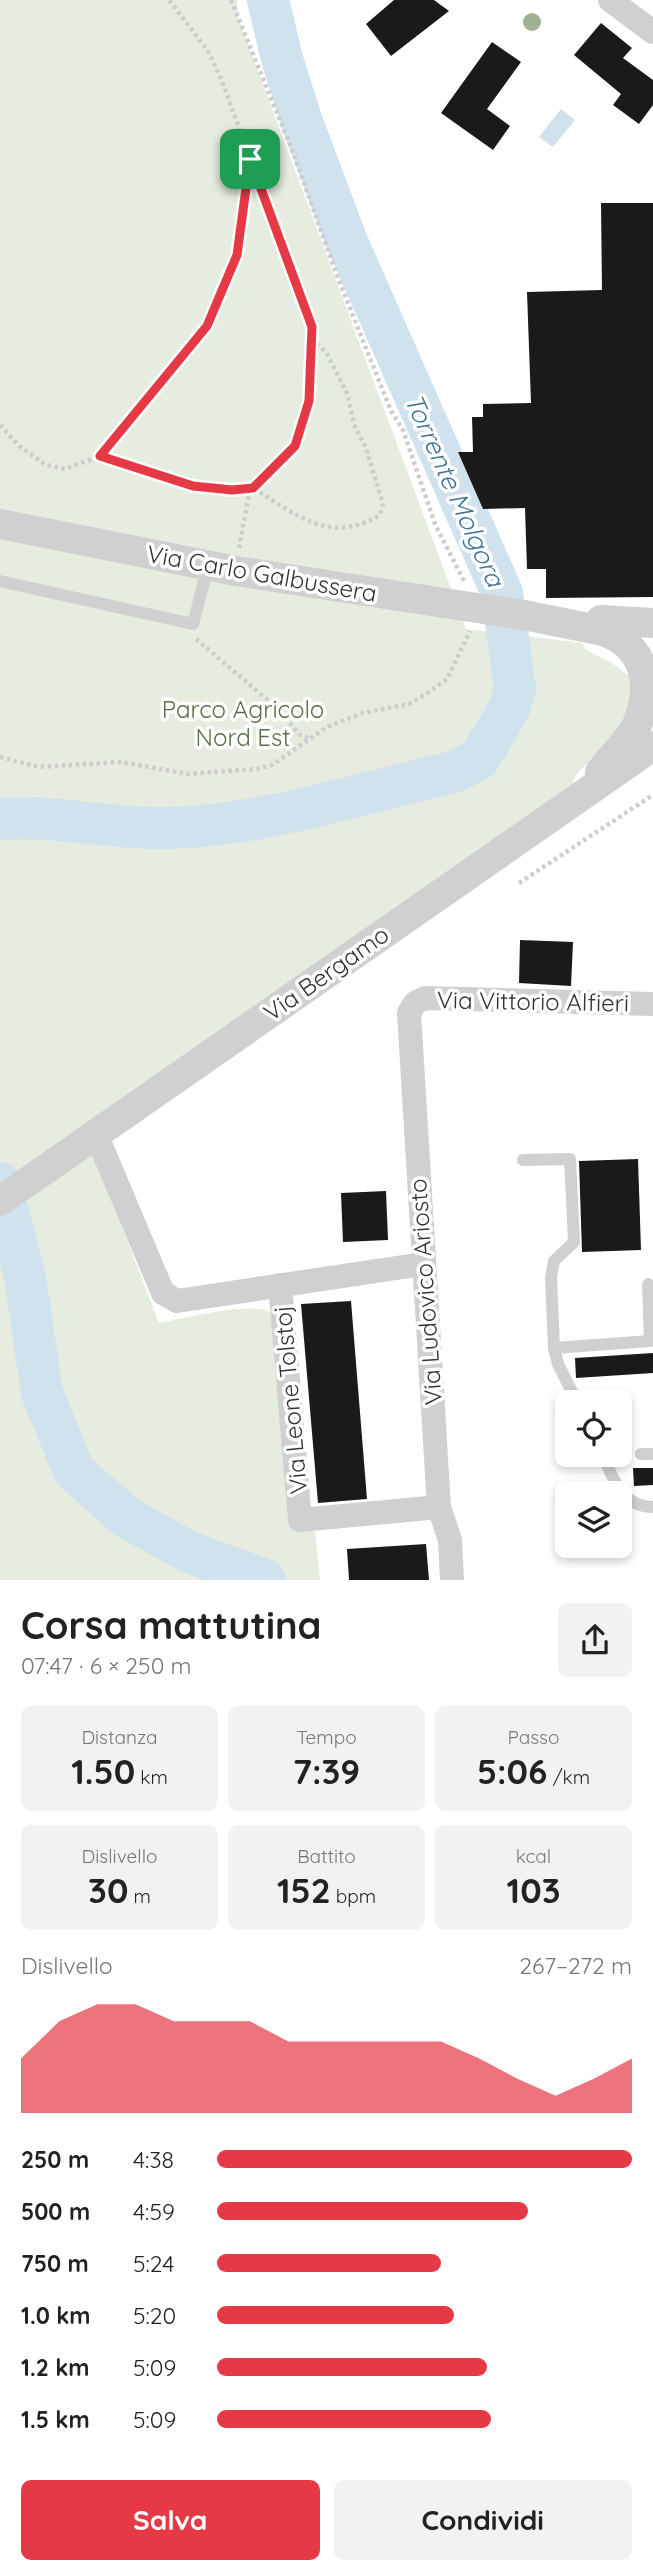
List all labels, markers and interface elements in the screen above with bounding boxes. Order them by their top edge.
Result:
pin [220,129,280,189]
icon: arrive [231,140,269,178]
water label: Torrente Molgora [398,388,513,593]
street label: Via Carlo Galbussera [145,538,379,608]
park label: Parco Agricolo Nord Est [162,694,324,752]
street label: Via Bergamo [258,919,394,1027]
street label: Via Vittorio Alfieri [437,984,629,1018]
street label: Via Ludovico Ariosto [402,1178,448,1406]
street label: Via Leone Tolstoj [267,1305,313,1495]
map controls [555,1390,632,1558]
button: locate [555,1390,632,1467]
button: layers [555,1481,632,1558]
text: Corsa mattutina [21,1601,321,1649]
button: share [558,1603,632,1677]
text: 07:47 · 6 × 250 m [21,1651,192,1680]
text: Distanza [81,1725,158,1749]
text: Tempo [296,1725,357,1749]
text: Passo [507,1725,560,1749]
text: 1.50 [71,1749,135,1793]
text: 7:39 [293,1749,360,1793]
text: 5:06 [477,1749,547,1793]
text: km [135,1765,168,1789]
text: /km [547,1765,590,1789]
text: Dislivello [82,1844,157,1868]
text: Battito [297,1844,356,1868]
text: kcal [516,1844,551,1868]
text: 30 [88,1868,128,1912]
text: 152 [277,1868,331,1912]
text: 103 [507,1868,560,1912]
text: m [128,1884,151,1908]
text: bpm [331,1884,376,1908]
text: Dislivello [21,1951,113,1980]
text: 267–272 m [519,1951,632,1980]
text: 250 m [21,2145,89,2174]
text: 4:38 [133,2145,174,2174]
text: 500 m [21,2197,90,2226]
text: 4:59 [133,2197,175,2226]
text: 750 m [21,2249,89,2278]
text: 5:24 [133,2249,174,2278]
text: 1.0 km [21,2301,91,2330]
text: 5:20 [133,2301,176,2330]
text: 1.2 km [21,2353,90,2382]
text: 5:09 [133,2353,176,2382]
text: 1.5 km [21,2405,90,2434]
text: 5:09 [133,2405,176,2434]
button: Salva [21,2480,320,2560]
button: Condividi [334,2480,632,2560]

